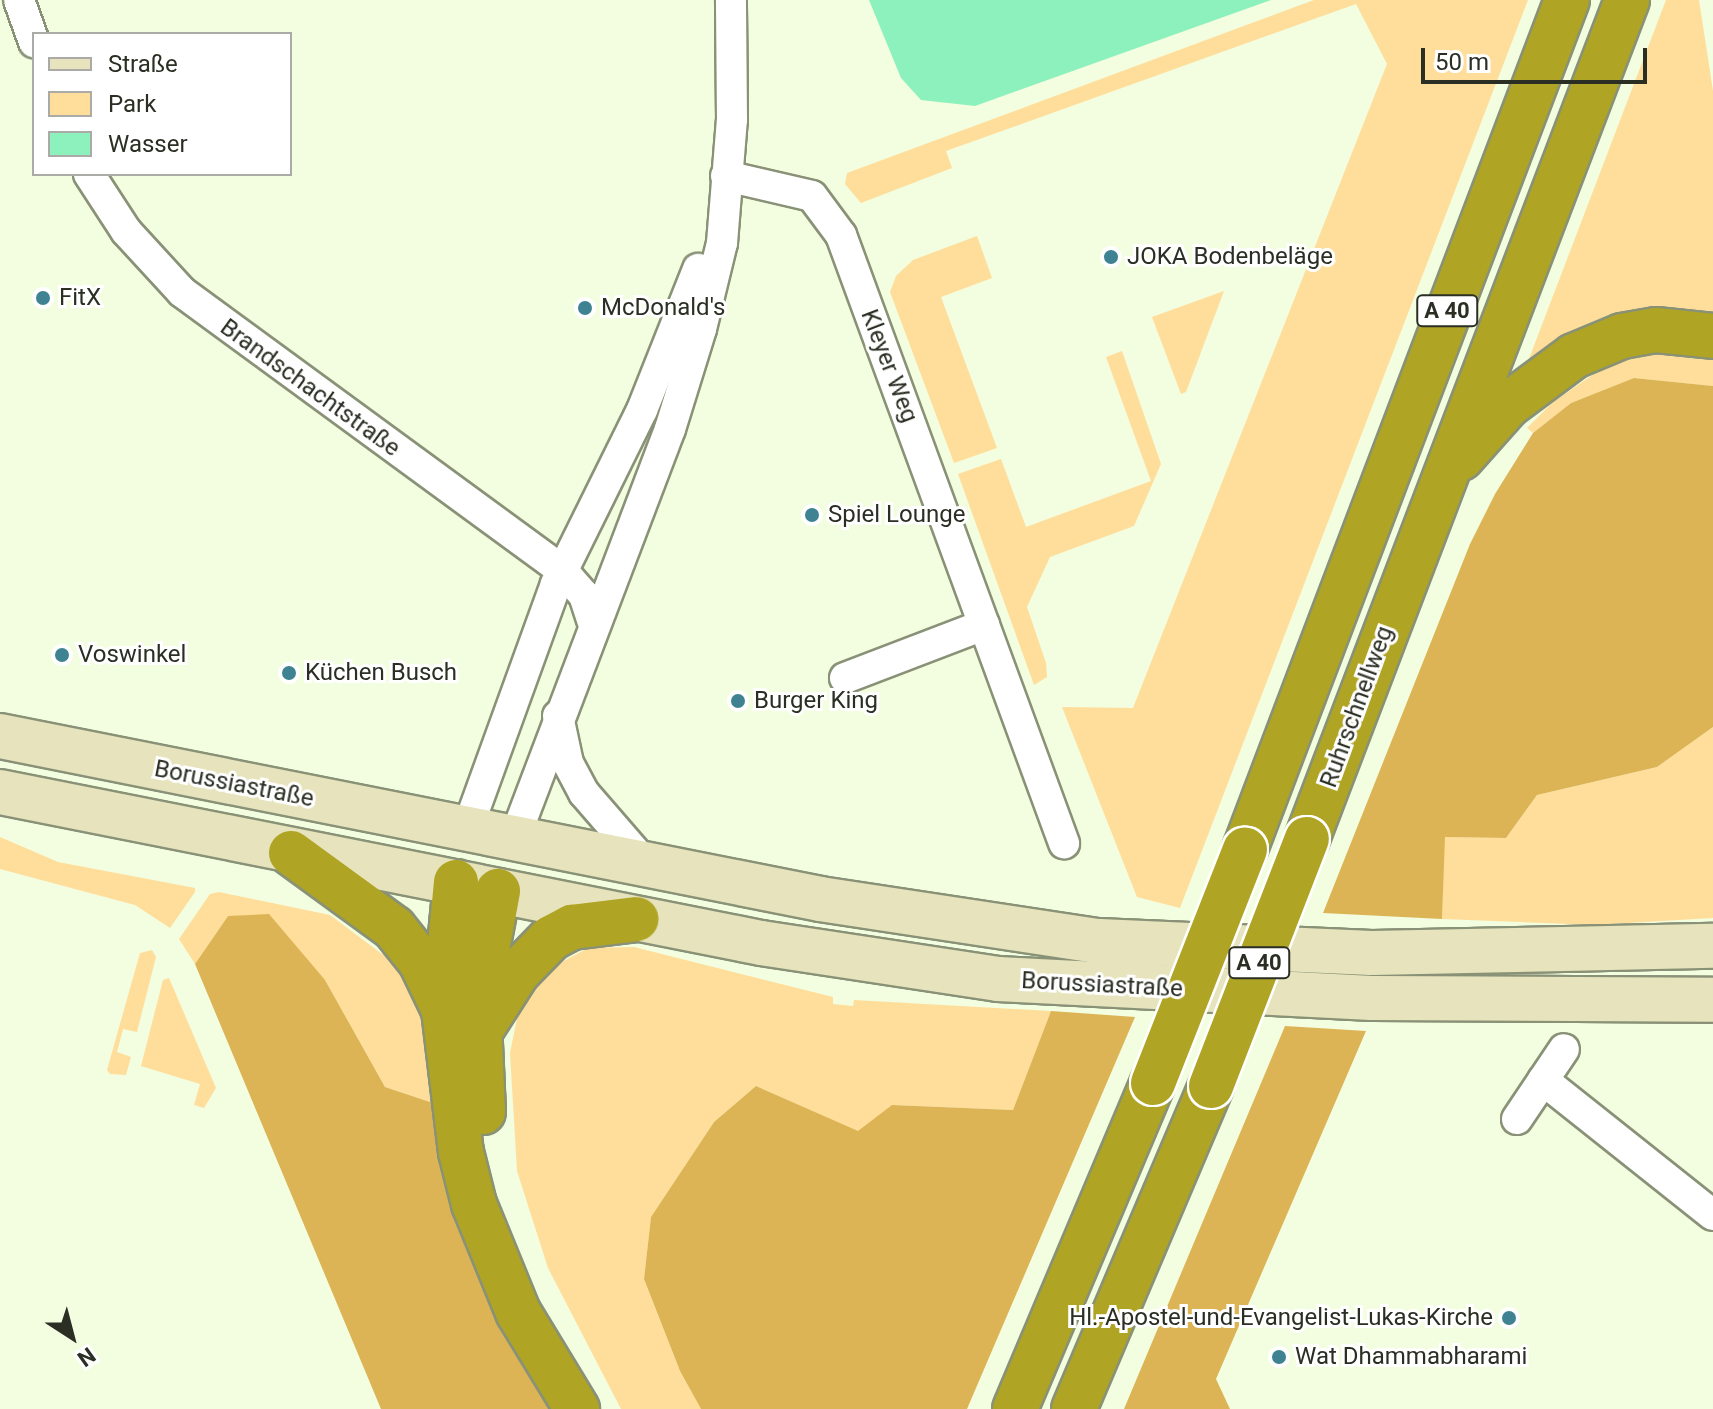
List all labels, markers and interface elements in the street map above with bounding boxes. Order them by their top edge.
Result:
legend [32,32,292,176]
scale bar [1425,32,1651,82]
text: 50 m [1435,48,1489,76]
text: Straße [108,50,178,78]
text: Park [108,90,156,118]
text: Wasser [108,130,188,158]
place label: JOKA Bodenbeläge [1127,243,1333,271]
marker: JOKA Bodenbeläge [1102,248,1120,266]
place label: FitX [59,284,101,312]
marker: FitX [34,289,52,307]
road number: A 40 [1415,293,1479,329]
place label: McDonald's [601,294,725,322]
marker: McDonald's [576,299,594,317]
street label: Kleyer Weg [854,305,924,427]
street label: Brandschachtstraße [214,313,406,463]
place label: Spiel Lounge [828,501,965,529]
marker: Spiel Lounge [803,506,821,524]
street label: Ruhrschnellweg [1314,622,1400,792]
place label: Voswinkel [78,641,186,669]
marker: Voswinkel [53,646,71,664]
place label: Küchen Busch [305,659,457,687]
marker: Küchen Busch [280,664,298,682]
place label: Burger King [754,687,878,715]
marker: Burger King [729,692,747,710]
street label: Borussiastraße [152,754,316,814]
road number: A 40 [1227,945,1291,981]
street label: Borussiastraße [1021,966,1183,1004]
north arrow [32,1297,112,1377]
place label: Hl.-Apostel-und-Evangelist-Lukas-Kirche [1069,1304,1493,1332]
marker: Hl.-Apostel-und-Evangelist-Lukas-Kirche [1500,1309,1518,1327]
text: N [73,1342,100,1371]
place label: Wat Dhammabharami [1295,1343,1527,1371]
marker: Wat Dhammabharami [1270,1348,1288,1366]

